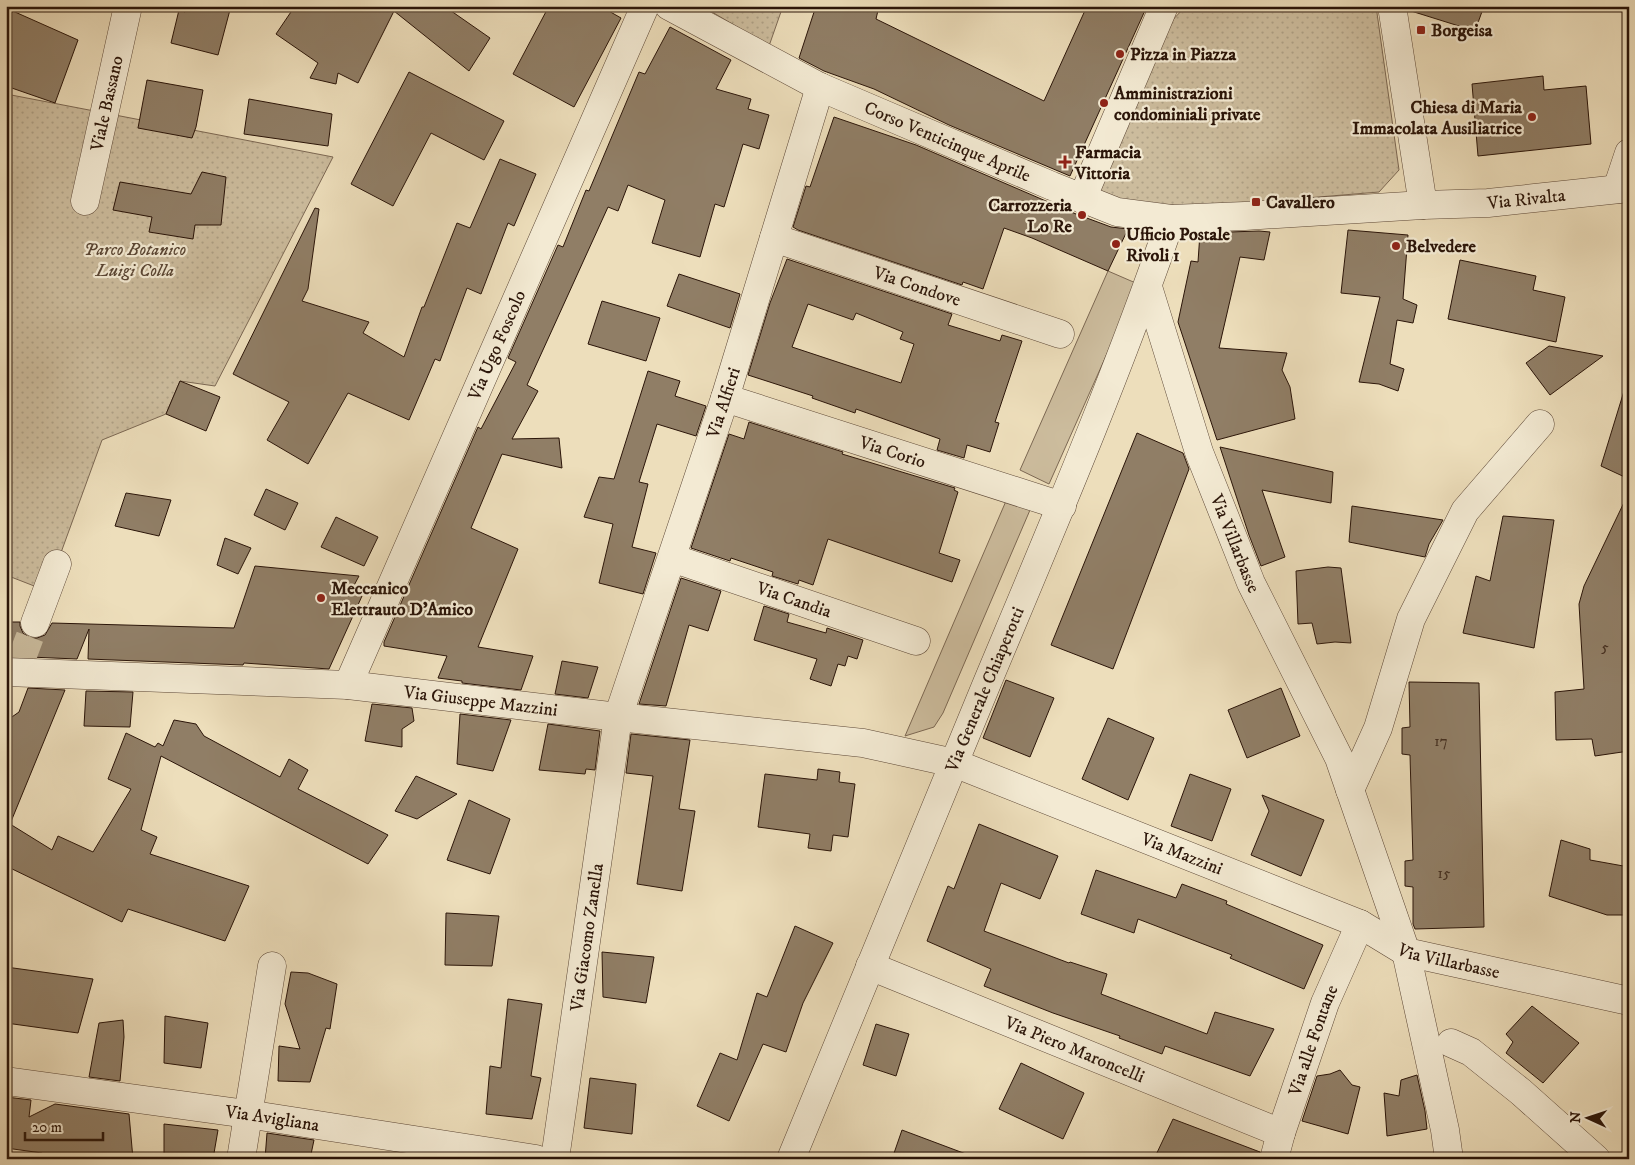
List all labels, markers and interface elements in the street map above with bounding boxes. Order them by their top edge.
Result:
place label: Borgeisa [1431,20,1493,42]
marker: Borgeisa [1415,24,1427,36]
place label: Pizza in Piazza [1130,44,1236,66]
marker: Pizza in Piazza [1114,48,1126,60]
street label: Viale Bassano [86,54,129,154]
place label: Amministrazioni condominiali private [1113,83,1261,126]
street label: Corso Venticinque Aprile [861,97,1034,188]
marker: Amministrazioni condominiali private [1098,97,1110,109]
place label: Chiesa di Maria Immacolata Ausiliatrice [1352,97,1523,140]
marker: Chiesa di Maria Immacolata Ausiliatrice [1526,111,1538,123]
place label: Farmacia Vittoria [1074,142,1141,185]
marker: Farmacia Vittoria [1059,156,1071,168]
street label: Via Rivalta [1485,185,1567,215]
place label: Cavallero [1266,192,1335,214]
place label: Carrozzeria Lo Re [988,195,1073,238]
marker: Cavallero [1250,196,1262,208]
marker: Carrozzeria Lo Re [1076,209,1088,221]
place label: Ufficio Postale Rivoli 1 [1126,224,1231,267]
place label: Belvedere [1406,236,1477,258]
marker: Ufficio Postale Rivoli 1 [1110,238,1122,250]
park label: Parco Botanico Luigi Colla [84,239,186,282]
marker: Belvedere [1390,240,1402,252]
street label: Via Condove [869,262,963,312]
street label: Via Ugo Foscolo [463,287,531,405]
street label: Via Alfieri [702,365,746,442]
street label: Via Corio [855,431,928,474]
street label: Via Villarbasse [1205,490,1264,597]
street label: Via Candia [753,577,834,624]
place label: Meccanico Elettrauto D'Amico [331,578,473,621]
marker: Meccanico Elettrauto D'Amico [315,592,327,604]
street label: Via Generale Chiaperotti [941,604,1030,777]
house number: 5 [1601,638,1609,657]
street label: Via Giuseppe Mazzini [402,682,559,722]
house number: 17 [1434,732,1448,751]
street label: Via Mazzini [1137,828,1226,880]
street label: Via Giacomo Zanella [566,862,609,1014]
house number: 15 [1438,864,1451,883]
street label: Via Villarbasse [1392,939,1502,984]
street label: Via alle Fontane [1284,982,1344,1100]
street label: Via Piero Maroncelli [1000,1012,1147,1088]
north arrow [1562,1092,1612,1142]
street label: Via Avigliana [223,1101,321,1137]
scale bar [25,1110,102,1142]
text: N [1567,1111,1585,1124]
text: 20 m [32,1118,62,1137]

